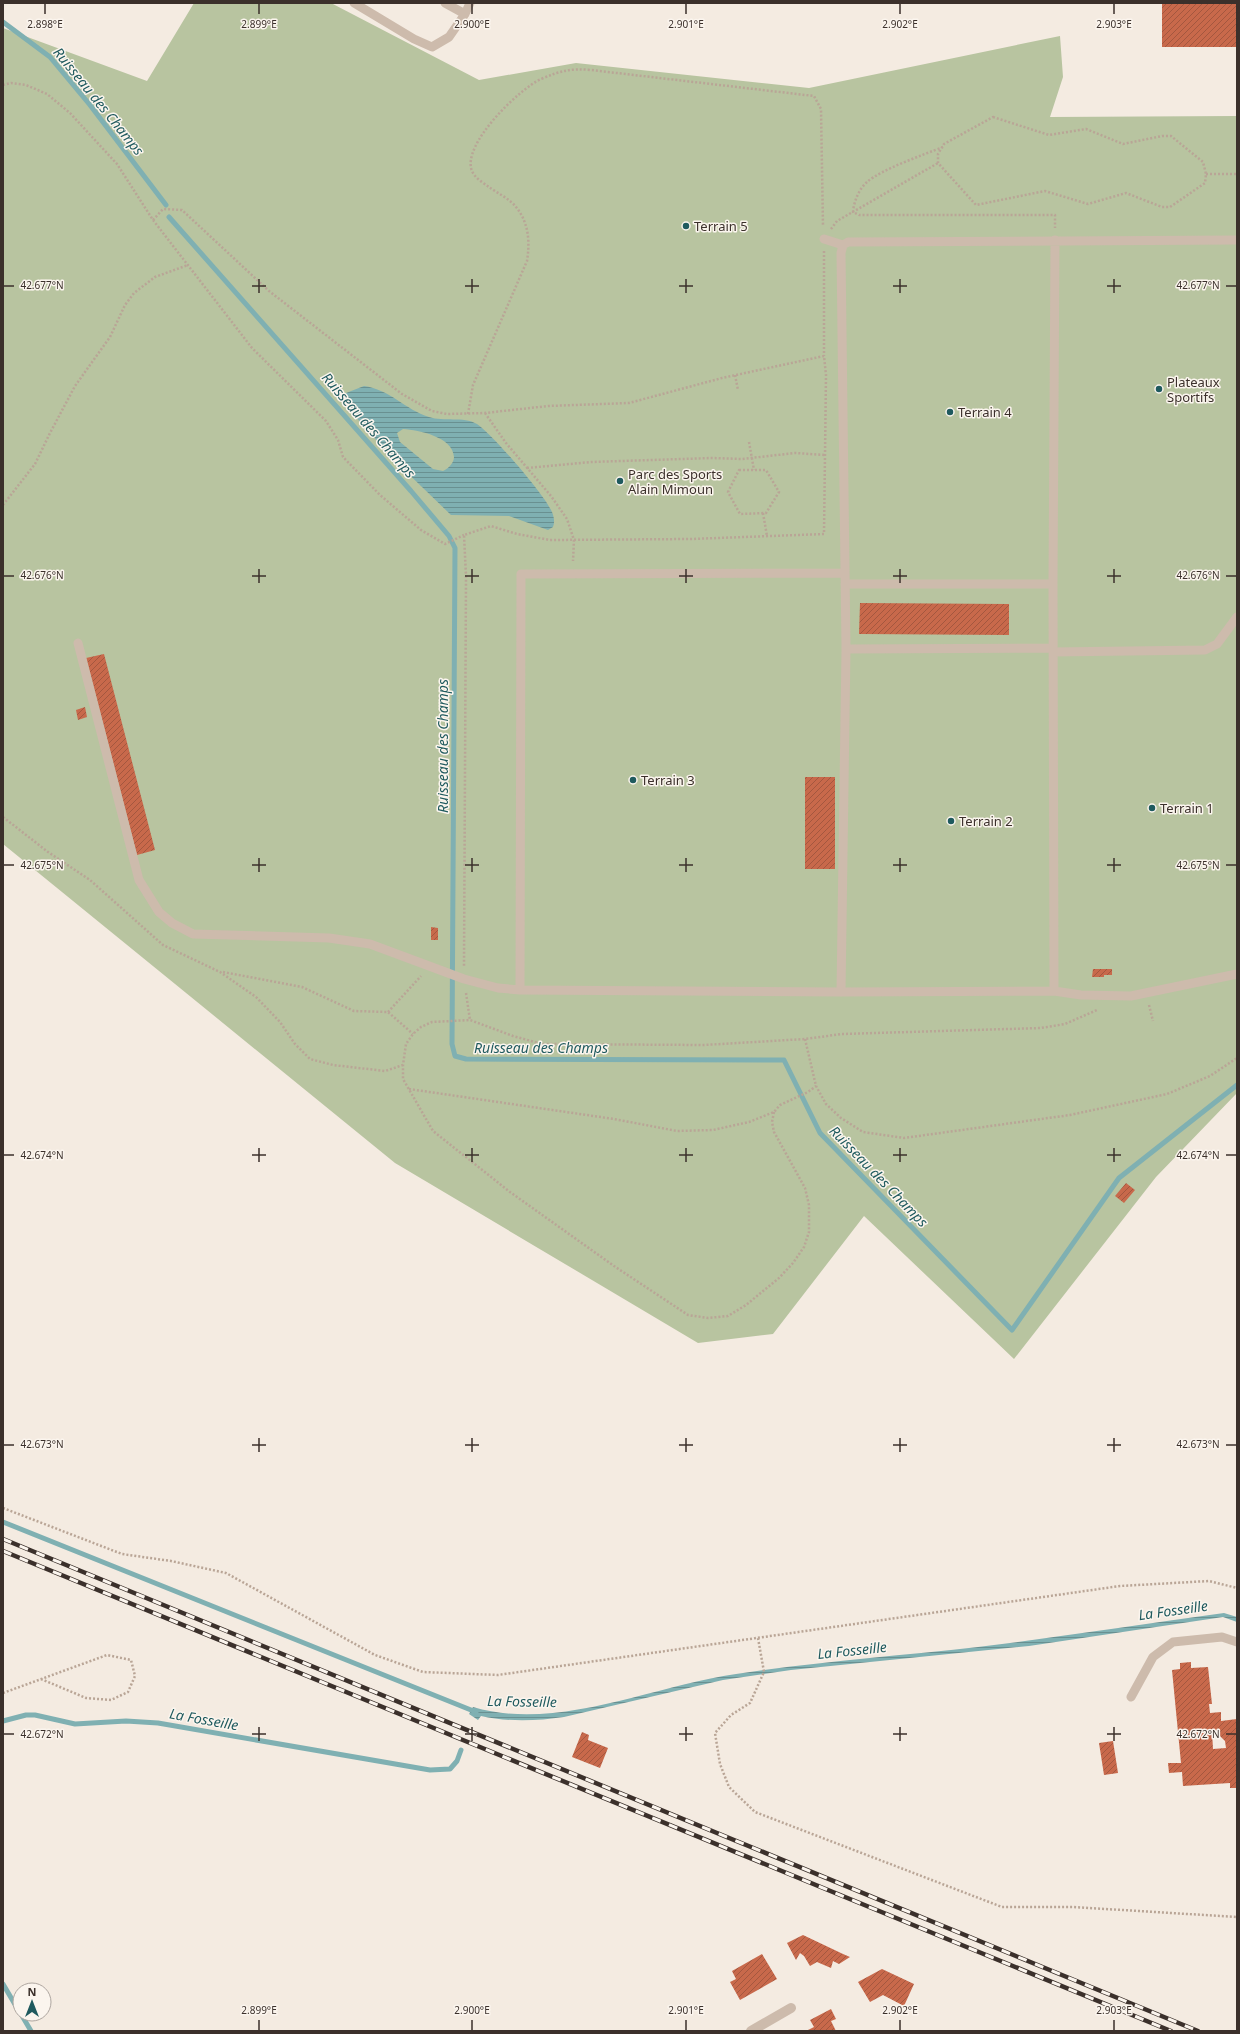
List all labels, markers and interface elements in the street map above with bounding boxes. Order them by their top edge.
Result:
text: 2.898°E [27,17,63,31]
text: 2.899°E [241,17,277,31]
text: 2.900°E [454,17,490,31]
text: 2.901°E [668,17,704,31]
text: 2.902°E [882,17,918,31]
text: 2.903°E [1096,17,1132,31]
water label: Ruisseau des Champs [49,43,149,159]
place label: Terrain 5 [694,217,748,235]
marker: Terrain 5 [681,221,691,231]
text: 42.677°N [20,278,64,292]
text: 42.677°N [1176,278,1220,292]
water label: Ruisseau des Champs [318,368,420,482]
place label: Plateaux Sportifs [1167,373,1220,406]
marker: Plateaux Sportifs [1154,384,1164,394]
place label: Terrain 4 [958,403,1012,421]
marker: Terrain 4 [945,407,955,417]
place label: Parc des Sports Alain Mimoun [628,465,722,498]
marker: Parc des Sports Alain Mimoun [615,476,625,486]
text: 42.676°N [20,568,64,582]
text: 42.676°N [1176,568,1220,582]
water label: Ruisseau des Champs [433,679,452,813]
place label: Terrain 3 [641,771,695,789]
marker: Terrain 3 [628,775,638,785]
place label: Terrain 1 [1160,799,1214,817]
marker: Terrain 1 [1147,803,1157,813]
place label: Terrain 2 [959,812,1013,830]
marker: Terrain 2 [946,816,956,826]
text: 42.675°N [20,858,64,872]
text: 42.675°N [1176,858,1220,872]
water label: Ruisseau des Champs [474,1038,608,1057]
water label: Ruisseau des Champs [826,1121,932,1231]
text: 42.674°N [20,1148,64,1162]
text: 42.674°N [1176,1148,1220,1162]
text: 42.673°N [20,1437,64,1451]
text: 42.673°N [1176,1437,1220,1451]
water label: La Fosseille [1137,1596,1209,1624]
water label: La Fosseille [816,1637,888,1663]
water label: La Fosseille [487,1691,557,1711]
water label: La Fosseille [168,1704,240,1734]
text: 42.672°N [20,1727,64,1741]
text: 42.672°N [1176,1727,1220,1741]
north arrow [12,1982,52,2022]
text: N [28,1984,36,1999]
text: 2.899°E [241,2003,277,2017]
text: 2.900°E [454,2003,490,2017]
text: 2.901°E [668,2003,704,2017]
text: 2.902°E [882,2003,918,2017]
text: 2.903°E [1096,2003,1132,2017]

